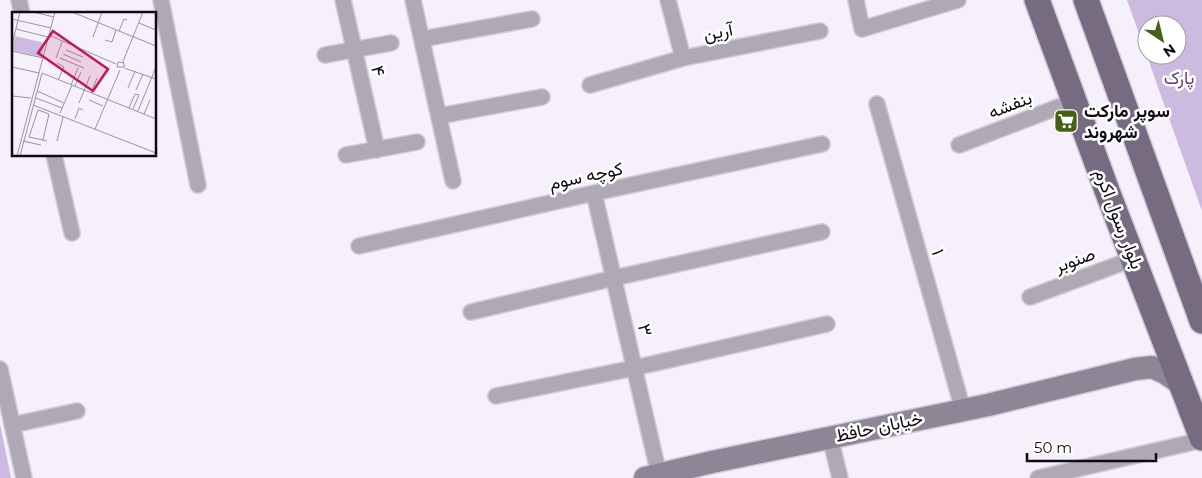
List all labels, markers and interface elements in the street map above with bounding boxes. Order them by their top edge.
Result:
inset map [12,12,156,156]
north arrow [1137,15,1187,65]
street label: آرین [701,18,736,46]
text: N [1160,40,1179,61]
street label: ۴ [366,64,390,78]
park label: پارک [1164,67,1194,90]
street label: بنفشه [985,87,1035,123]
place label: سوپر مارکت شهروند [1084,100,1170,143]
supermarket icon: سوپر مارکت شهروند [1053,108,1079,134]
street label: کوچه سوم [547,157,625,196]
street label: بلوار رسول اکرم [1089,166,1148,273]
street label: صنوبر [1051,243,1098,278]
street label: ۱ [927,246,949,258]
street label: ۳ [633,322,657,338]
street label: خیابان حافظ [833,407,925,447]
scale bar [1027,430,1156,462]
text: 50 m [1034,438,1072,457]

